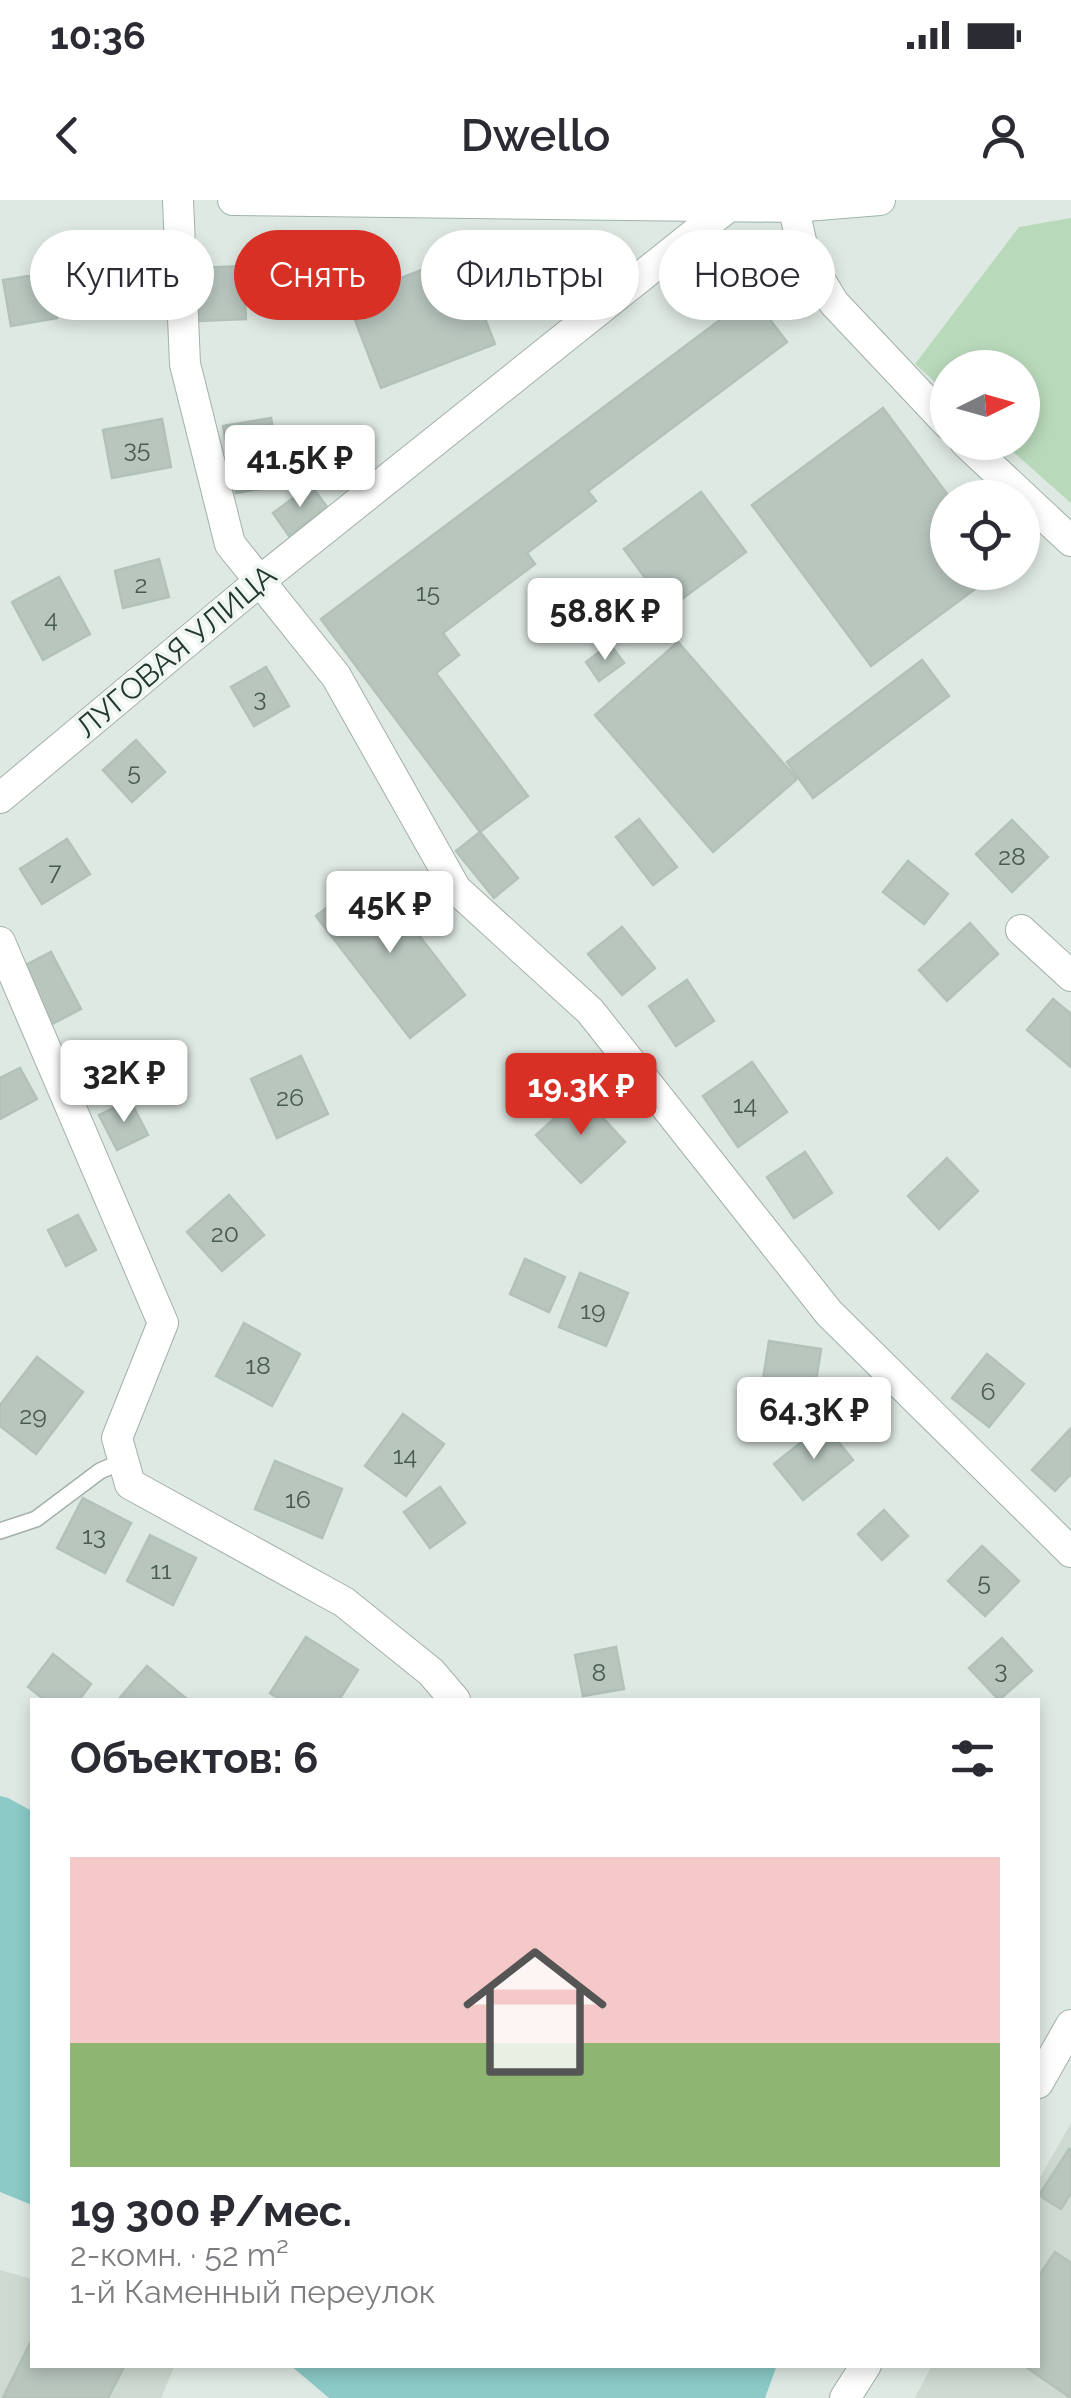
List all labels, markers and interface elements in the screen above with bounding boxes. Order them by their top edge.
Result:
text: 10:36 [50,13,146,58]
icon: back [40,108,95,163]
icon: person [976,108,1031,163]
text: Dwello [461,109,610,162]
chip: Купить [30,230,214,320]
chip: Снять [234,230,401,320]
chip: Фильтры [421,230,639,320]
chip: Новое [659,230,835,320]
north arrow [930,350,1040,460]
map controls [930,350,1040,590]
pin: 41.5K ₽ [208,425,392,510]
house number: 35 [124,433,150,463]
text: 41.5K ₽ [247,439,353,476]
button: locate [930,480,1040,590]
street label: ЛУГОВАЯ УЛИЦА [69,557,283,745]
house number: 2 [134,569,148,599]
house number: 15 [416,577,440,607]
pin: 58.8K ₽ [513,578,697,663]
text: 58.8K ₽ [550,592,660,629]
house number: 4 [44,603,58,633]
house number: 3 [253,682,267,712]
house number: 5 [127,756,141,786]
house number: 28 [998,841,1026,871]
house number: 7 [48,856,62,886]
pin: 45K ₽ [320,871,460,956]
text: 45K ₽ [348,885,432,922]
pin: 32K ₽ [54,1040,194,1125]
pin: 19.3K ₽ [489,1053,673,1138]
text: 32K ₽ [82,1054,166,1091]
text: 19.3K ₽ [527,1067,635,1104]
house number: 26 [276,1082,304,1112]
house number: 14 [733,1089,757,1119]
house number: 20 [211,1218,239,1248]
house number: 19 [580,1295,606,1325]
house number: 18 [245,1350,271,1380]
house number: 6 [980,1376,996,1406]
pin: 64.3K ₽ [722,1377,906,1462]
text: 64.3K ₽ [759,1391,869,1428]
house number: 29 [19,1400,47,1430]
house number: 14 [393,1440,417,1470]
house number: 16 [285,1484,311,1514]
house number: 13 [82,1520,106,1550]
house number: 11 [150,1555,172,1585]
house number: 5 [977,1566,991,1596]
house number: 3 [994,1654,1008,1684]
house number: 8 [592,1657,606,1687]
icon: filters [945,1731,1000,1786]
text: Объектов: 6 [70,1734,318,1783]
icon: home [445,1922,625,2102]
text: 19 300 ₽/мес. [70,2187,352,2236]
text: 2-комн. · 52 m² [70,2236,289,2273]
text: 1-й Каменный переулок [70,2273,435,2310]

